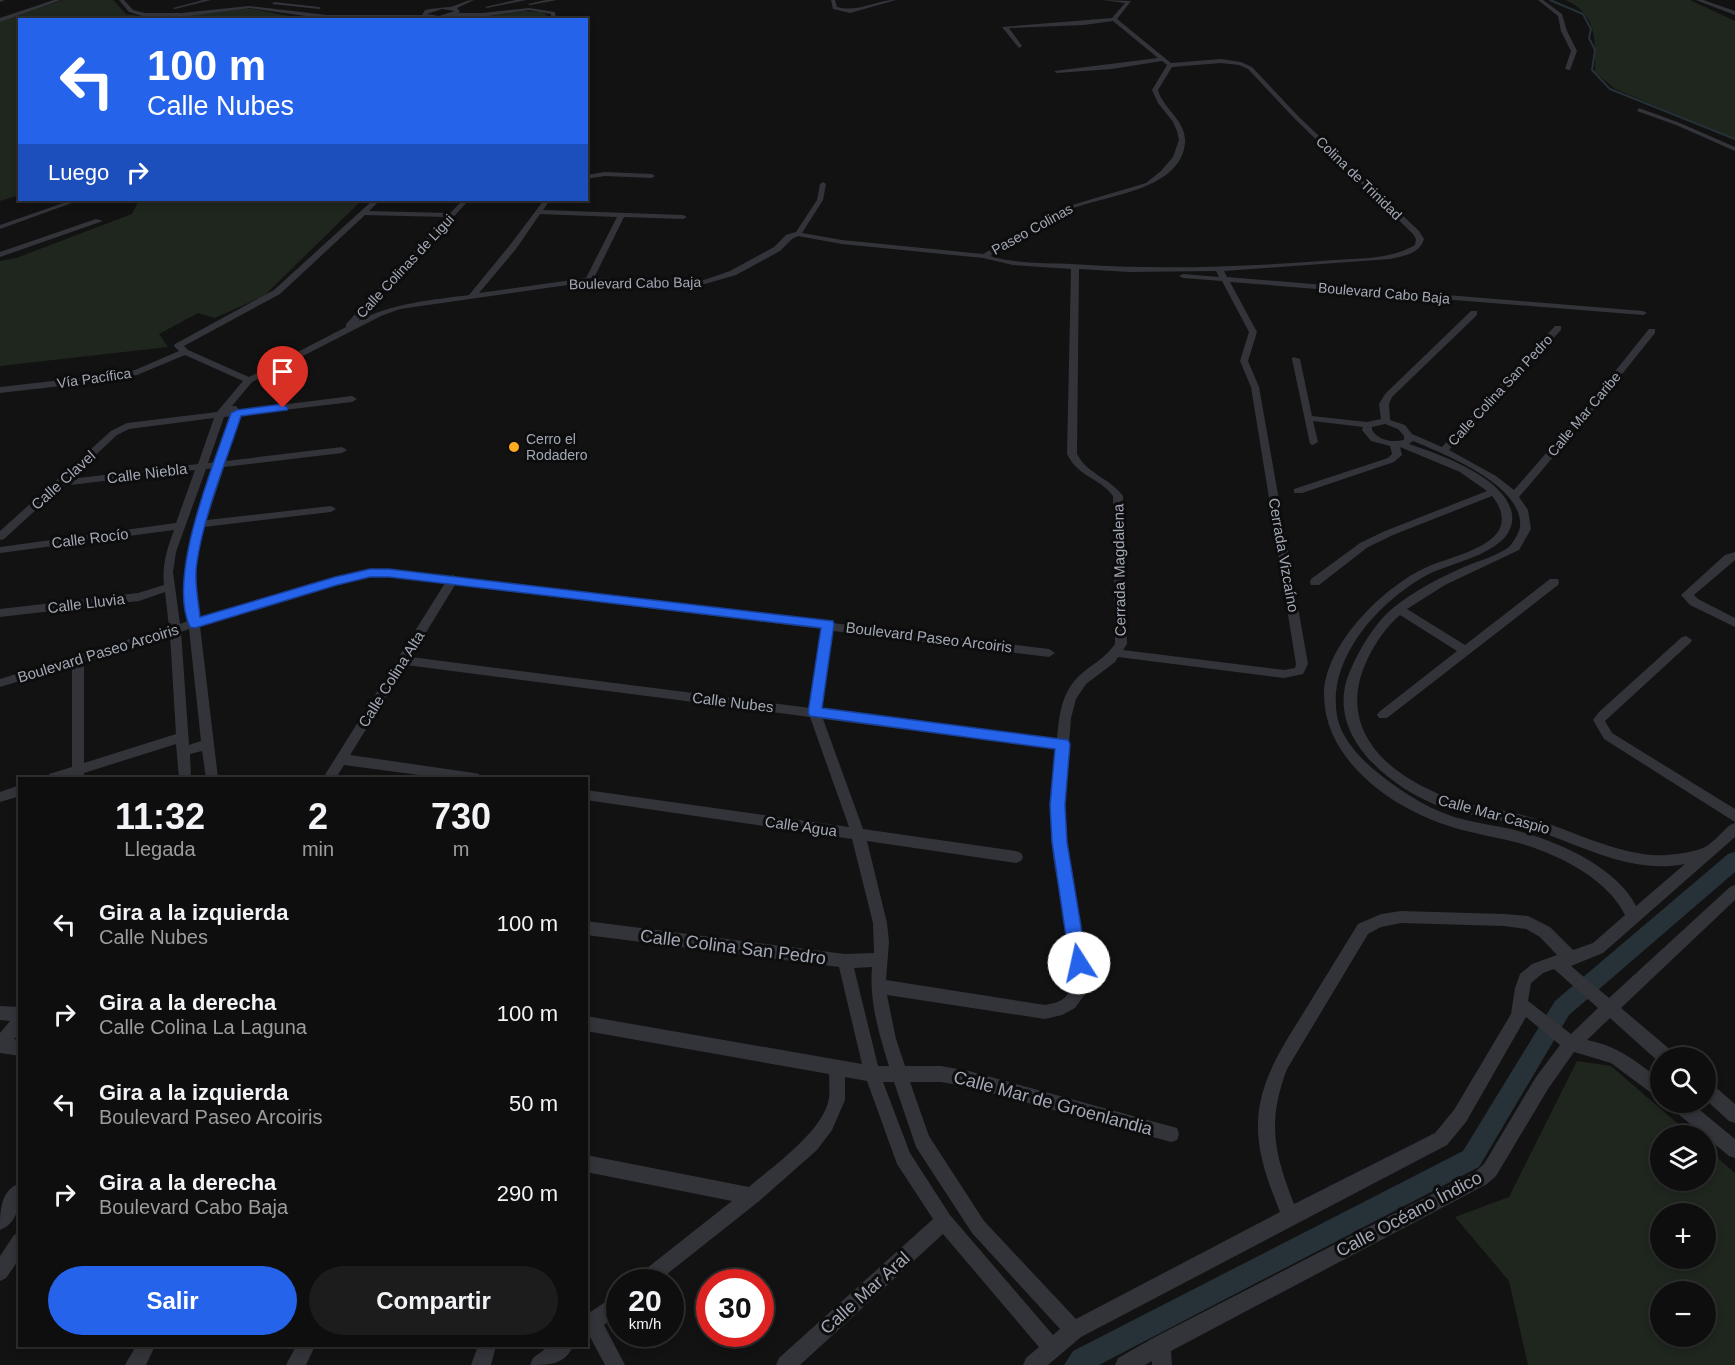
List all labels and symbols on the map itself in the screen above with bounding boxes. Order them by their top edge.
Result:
street label: Colina de Trinidad [1313,133,1405,223]
street label: Paseo Colinas [989,200,1075,258]
street label: Calle Colinas de Ligui [353,211,457,321]
street label: Boulevard Cabo Baja [569,274,701,292]
street label: Boulevard Cabo Baja [1317,279,1451,307]
street label: Calle Colina San Pedro [1445,331,1556,449]
pin [257,346,308,408]
street label: Vía Pacífica [56,365,132,391]
street label: Calle Mar Caribe [1544,368,1624,459]
place label: Cerro el Rodadero [526,431,588,463]
marker: Cerro el Rodadero [507,440,521,454]
street label: Calle Clavel [28,447,98,513]
street label: Calle Niebla [106,460,189,486]
street label: Cerrada Vizcaíno [1266,497,1302,613]
street label: Cerrada Magdalena [1109,503,1129,636]
street label: Calle Rocío [50,525,130,551]
street label: Calle Lluvia [46,590,126,616]
street label: Boulevard Paseo Arcoiris [845,618,1013,656]
street label: Boulevard Paseo Arcoiris [15,620,181,686]
street label: Calle Colina Alta [355,627,428,730]
street label: Calle Nubes [691,689,775,715]
street label: Calle Mar Caspio [1436,791,1552,837]
street label: Calle Agua [764,813,839,840]
street label: Calle Colina San Pedro [639,926,827,968]
position arrow [1047,931,1111,995]
street label: Calle Mar de Groenlandia [951,1067,1156,1139]
street label: Calle Océano Índico [1333,1167,1485,1261]
street label: Calle Mar Aral [816,1248,914,1338]
speed limit sign: 30 [696,1269,774,1347]

